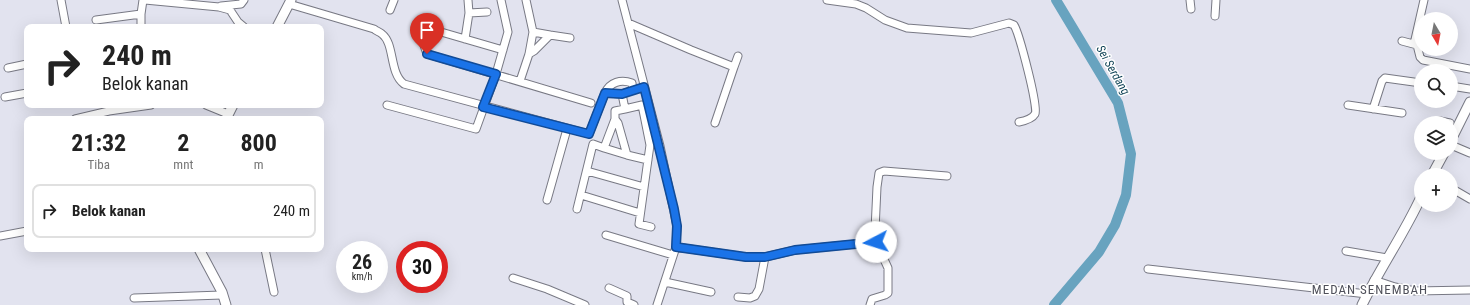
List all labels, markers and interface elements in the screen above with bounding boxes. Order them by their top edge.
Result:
north arrow [1414,12,1458,56]
map controls [1414,12,1458,212]
pin [410,13,444,54]
icon: arrive [416,19,438,41]
text: 240 m [102,39,172,72]
icon: right [36,40,88,92]
water label: Sei Serdang [1093,43,1133,97]
button: search [1414,64,1458,108]
text: Belok kanan [102,73,188,94]
button: layers [1414,116,1458,160]
text: 21:32 [71,129,126,157]
text: 2 [177,129,189,157]
text: 800 [240,129,277,157]
text: Tiba [87,157,110,172]
text: mnt [173,157,193,172]
text: m [254,157,264,172]
button: + [1414,168,1458,212]
icon: right [38,200,60,222]
text: Belok kanan [72,202,146,220]
text: 240 m [273,202,310,220]
position arrow [855,221,897,263]
speed limit sign: 30 [396,241,448,293]
text: 26 [352,250,372,274]
text: km/h [352,271,372,282]
district label: MEDAN SENEMBAH [1312,282,1428,297]

